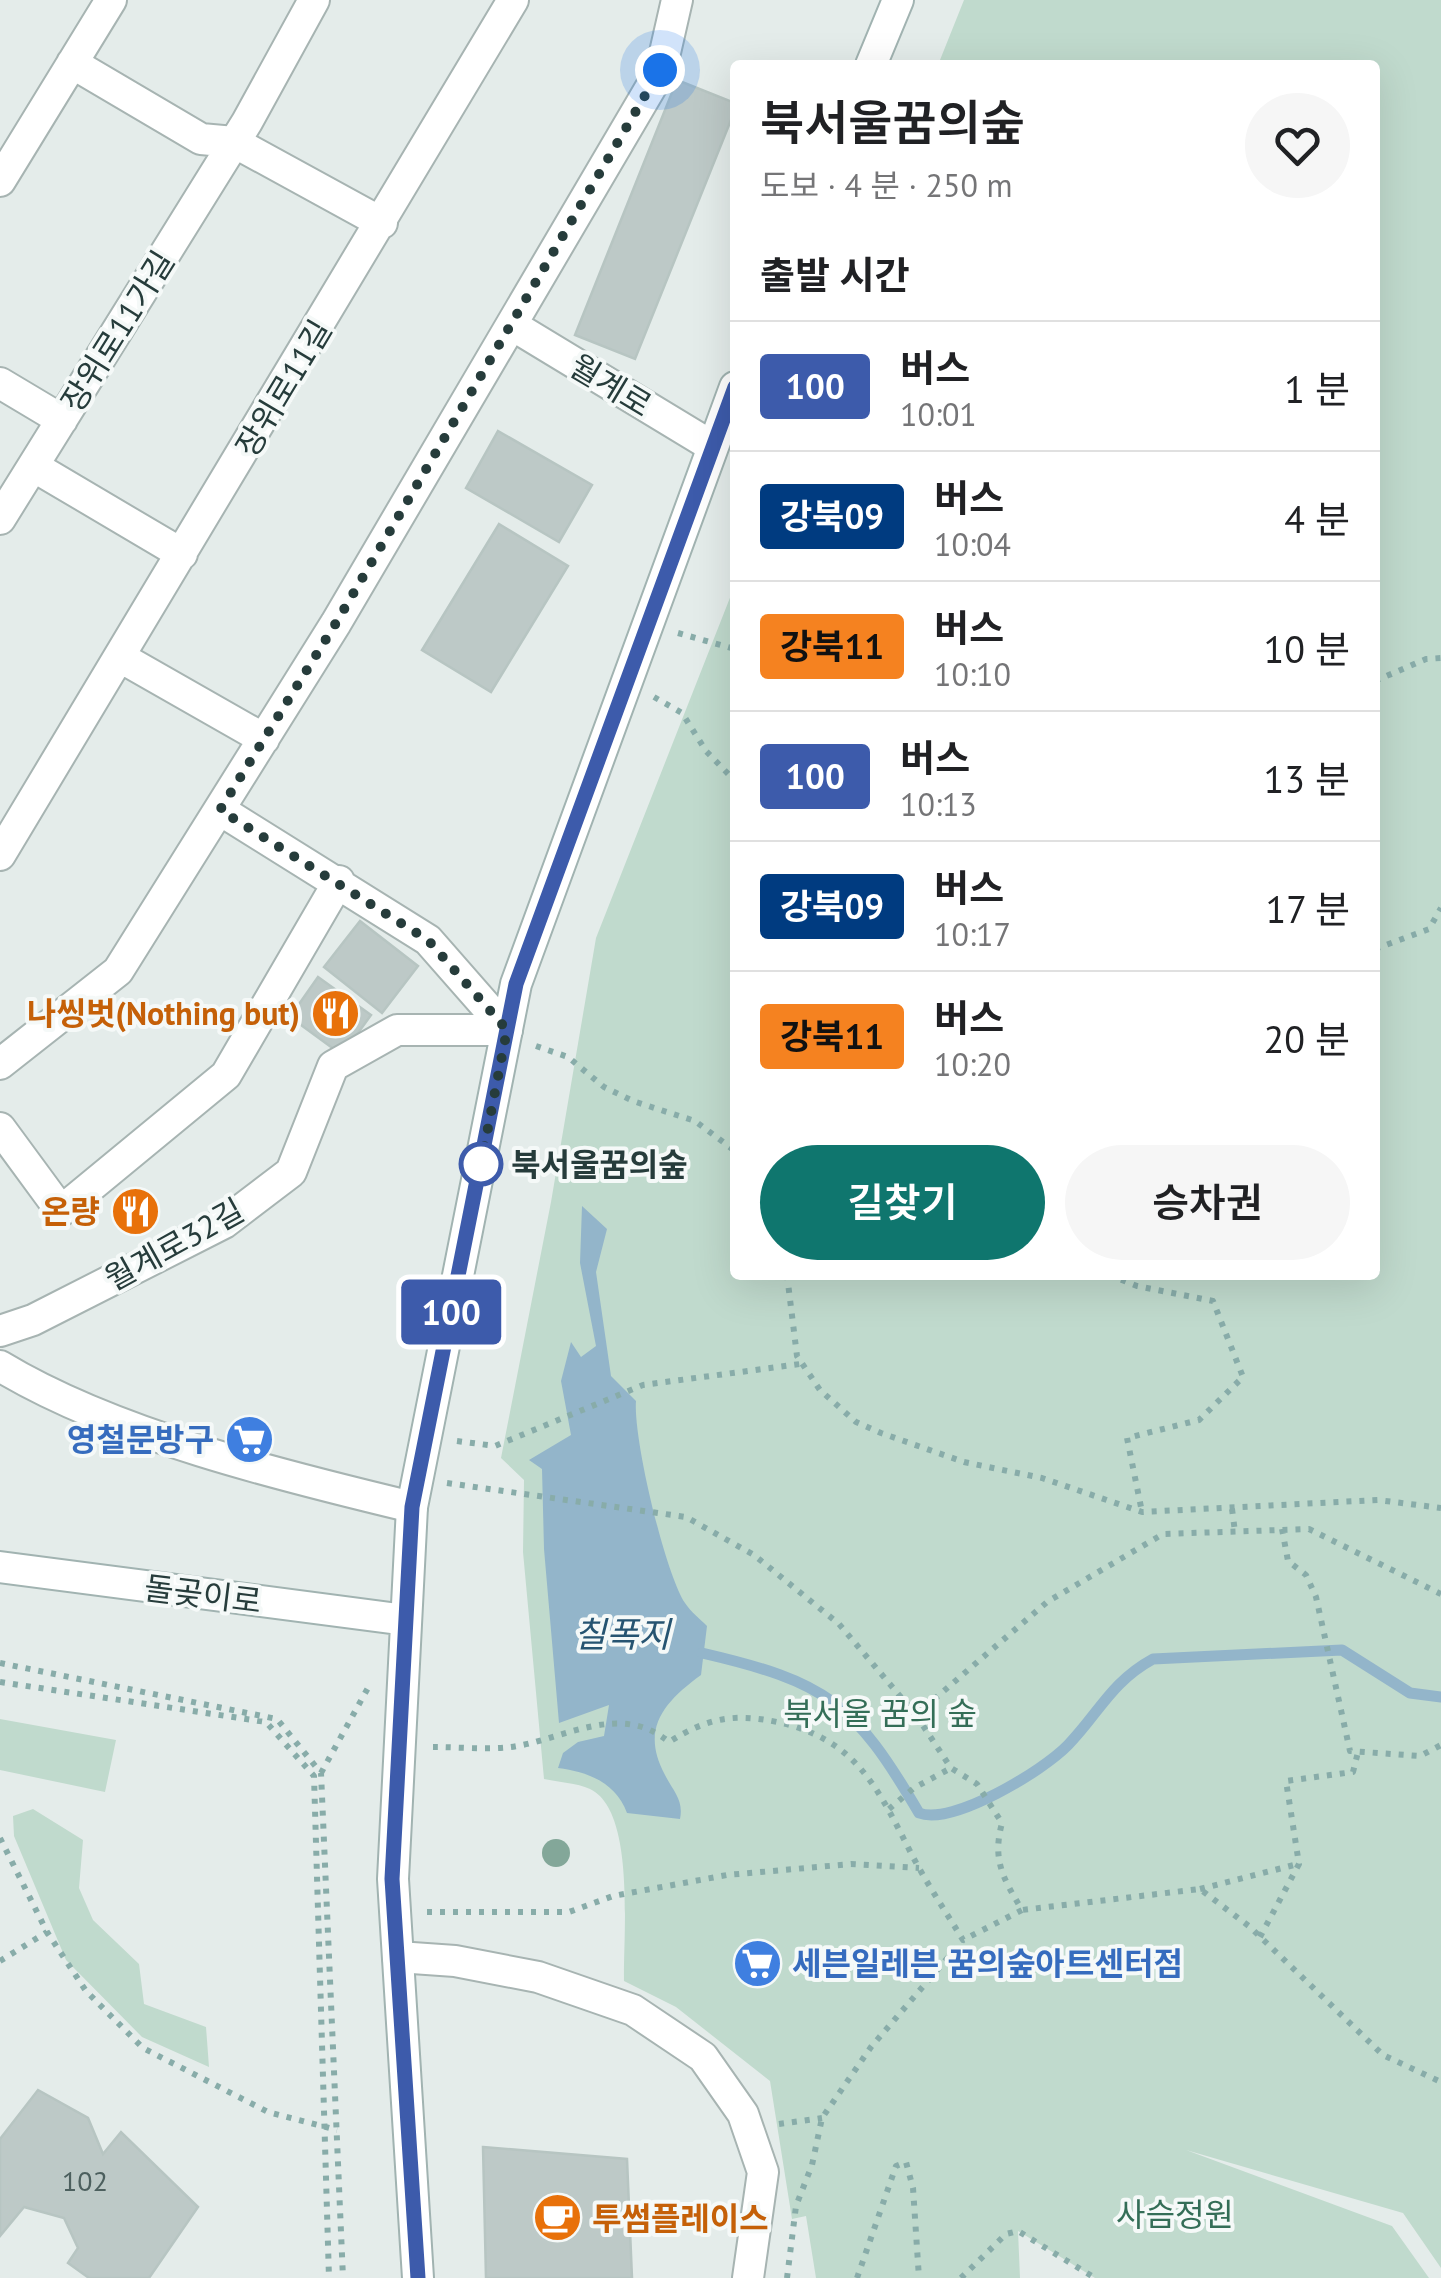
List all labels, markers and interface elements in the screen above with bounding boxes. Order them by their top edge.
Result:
your location [635,45,685,95]
text: 북서울꿈의숲 [760,91,1025,153]
button: heart [1245,93,1350,198]
text: 도보 · 4 분 · 250 m [760,164,1012,206]
street label: 장위로11가길 [51,243,183,419]
text: 출발 시간 [760,250,909,299]
street label: 장위로11길 [226,312,340,464]
text: 버스 [900,343,970,392]
street label: 월계로 [562,344,660,426]
text: 100 [785,363,845,409]
text: 1 분 [1284,364,1350,413]
text: 10:01 [900,393,977,435]
text: 버스 [934,473,1004,522]
text: 강북09 [780,493,884,539]
text: 4 분 [1284,494,1350,543]
text: 10:04 [934,523,1011,565]
text: 버스 [934,603,1004,652]
text: 강북11 [780,623,884,669]
text: 10 분 [1263,624,1350,673]
text: 10:10 [934,653,1011,695]
text: 버스 [900,733,970,782]
text: 100 [785,753,845,799]
text: 13 분 [1263,754,1350,803]
text: 10:13 [900,783,977,825]
text: 버스 [934,863,1004,912]
text: 강북09 [780,883,884,929]
text: 17 분 [1266,884,1350,933]
text: 10:17 [934,913,1011,955]
restaurant icon: 나씽벗(Nothing but) [309,987,361,1039]
place label: 나씽벗(Nothing but) [27,992,300,1034]
text: 버스 [934,993,1004,1042]
text: 강북11 [780,1013,884,1059]
text: 20 분 [1263,1014,1350,1063]
text: 10:20 [934,1043,1011,1085]
marker: 북서울꿈의숲 [460,1143,502,1185]
place label: 북서울꿈의숲 [511,1143,688,1185]
button: 길찾기 [760,1145,1045,1260]
button: 승차권 [1065,1145,1350,1260]
restaurant icon: 온량 [109,1185,161,1237]
street label: 월계로32길 [97,1189,251,1299]
place label: 온량 [41,1190,100,1232]
line badge: 100 [394,1280,508,1344]
text: 100 [421,1289,481,1335]
supermarket icon: 영철문방구 [223,1413,275,1465]
place label: 영철문방구 [67,1418,214,1460]
street label: 돌곶이로 [142,1566,264,1622]
water label: 칠폭지 [574,1611,673,1657]
park label: 북서울 꿈의 숲 [783,1692,977,1734]
supermarket icon: 세븐일레븐 꿈의숲아트센터점 [731,1937,783,1989]
place label: 세븐일레븐 꿈의숲아트센터점 [792,1942,1183,1984]
house number: 102 [62,2162,108,2199]
cafe icon: 투썸플레이스 [531,2192,583,2244]
park label: 사슴정원 [1116,2193,1234,2235]
place label: 투썸플레이스 [592,2197,769,2239]

